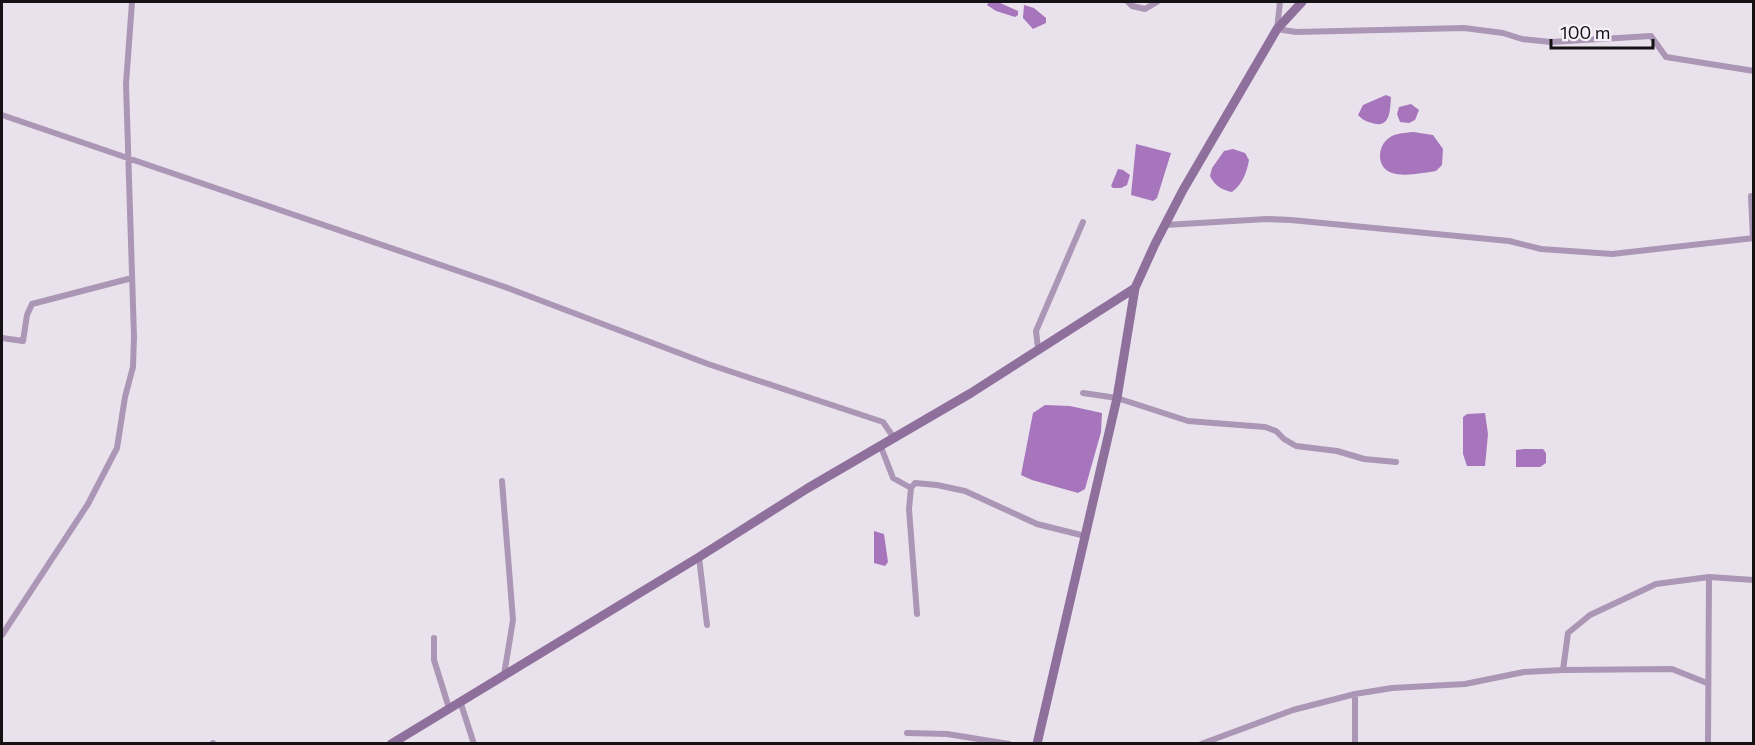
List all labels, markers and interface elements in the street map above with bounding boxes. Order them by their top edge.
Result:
scale bar [1551,12,1653,50]
text: 100 m [1560,21,1610,43]

